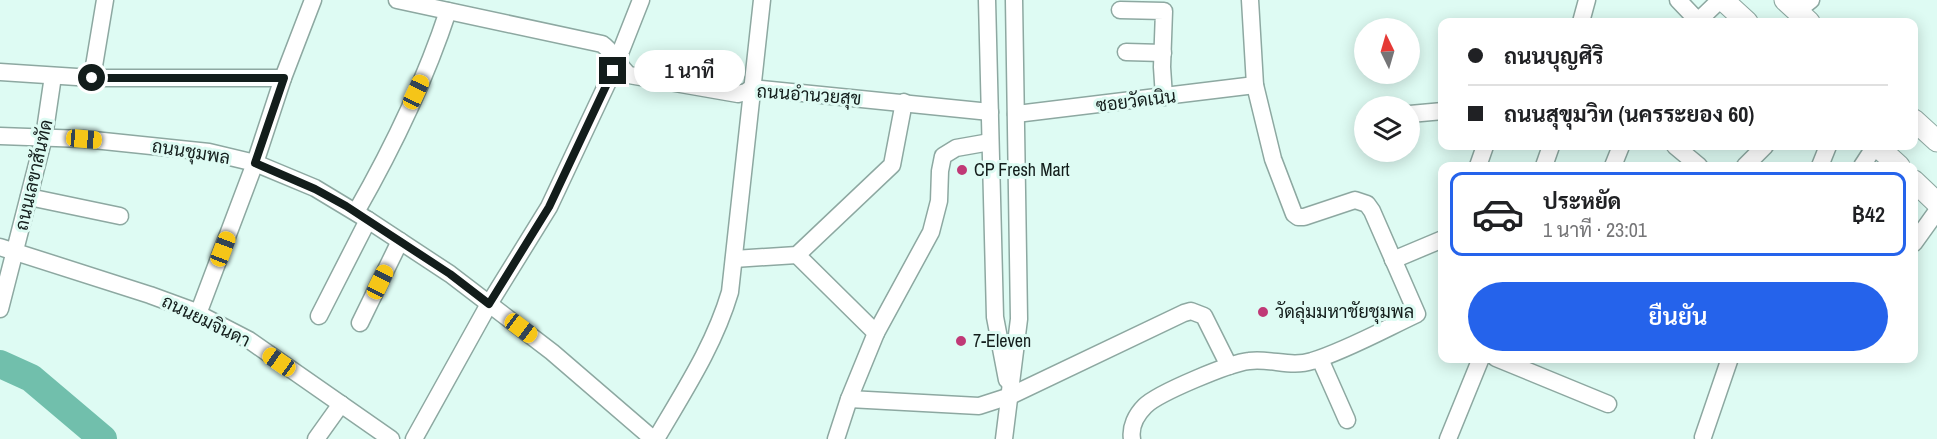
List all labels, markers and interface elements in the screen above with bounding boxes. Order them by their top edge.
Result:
north arrow [1354,18,1420,84]
map controls [1354,18,1420,162]
text: ถนนบุญศิริ [1504,41,1603,71]
callout: 1 นาที [634,50,745,92]
route end [599,57,626,84]
text: 1 นาที [664,57,715,84]
route start [78,64,105,91]
car [400,72,432,112]
street label: ถนนอำนวยสุข [756,78,862,111]
street label: ซอยวัดเนิน [1095,83,1177,118]
button: layers [1354,96,1420,162]
text: ถนนสุขุมวิท (นครระยอง 60) [1504,99,1754,129]
street label: ถนนเลขาสันทัด [9,117,58,233]
car [65,128,103,150]
street label: ถนนชุมพล [150,133,232,170]
place label: CP Fresh Mart [974,157,1070,182]
marker: CP Fresh Mart [955,163,969,177]
text: ประหยัด [1543,186,1621,216]
icon: car [1471,187,1525,241]
text: ฿42 [1852,199,1885,229]
text: 1 นาที · 23:01 [1543,216,1647,243]
car [208,229,238,269]
car [364,262,396,302]
button: ยืนยัน [1468,282,1888,351]
street label: ถนนยมจินดา [158,288,255,353]
place label: วัดลุ่มมหาชัยชุมพล [1275,299,1414,324]
marker: วัดลุ่มมหาชัยชุมพล [1256,305,1270,319]
car [501,310,541,346]
place label: 7-Eleven [973,328,1031,353]
marker: 7-Eleven [954,334,968,348]
car [259,344,299,380]

